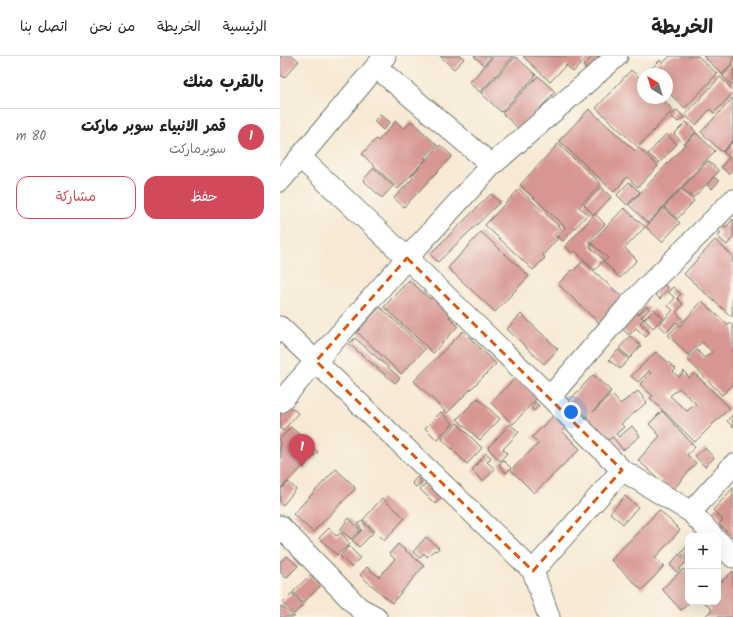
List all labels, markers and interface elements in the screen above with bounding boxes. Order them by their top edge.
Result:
text: الخريطة [651,13,713,43]
text: اتصل بنا [20,16,68,38]
text: من نحن [90,16,135,38]
text: الخريطة [157,16,201,38]
text: الرئيسية [223,16,267,38]
north arrow [637,68,673,104]
text: بالقرب منك [183,69,264,96]
text: قمر الانبياء سوبر ماركت [81,115,226,139]
text: 80 m [16,126,46,147]
text: 1 [249,126,253,147]
text: سوبرماركت [169,139,226,160]
button: مشاركة [16,176,136,219]
button: حفظ [144,176,264,219]
your location [561,402,581,422]
pin: 1 [289,434,315,467]
map controls [685,533,721,605]
button: + [685,533,721,569]
button: − [685,569,721,605]

